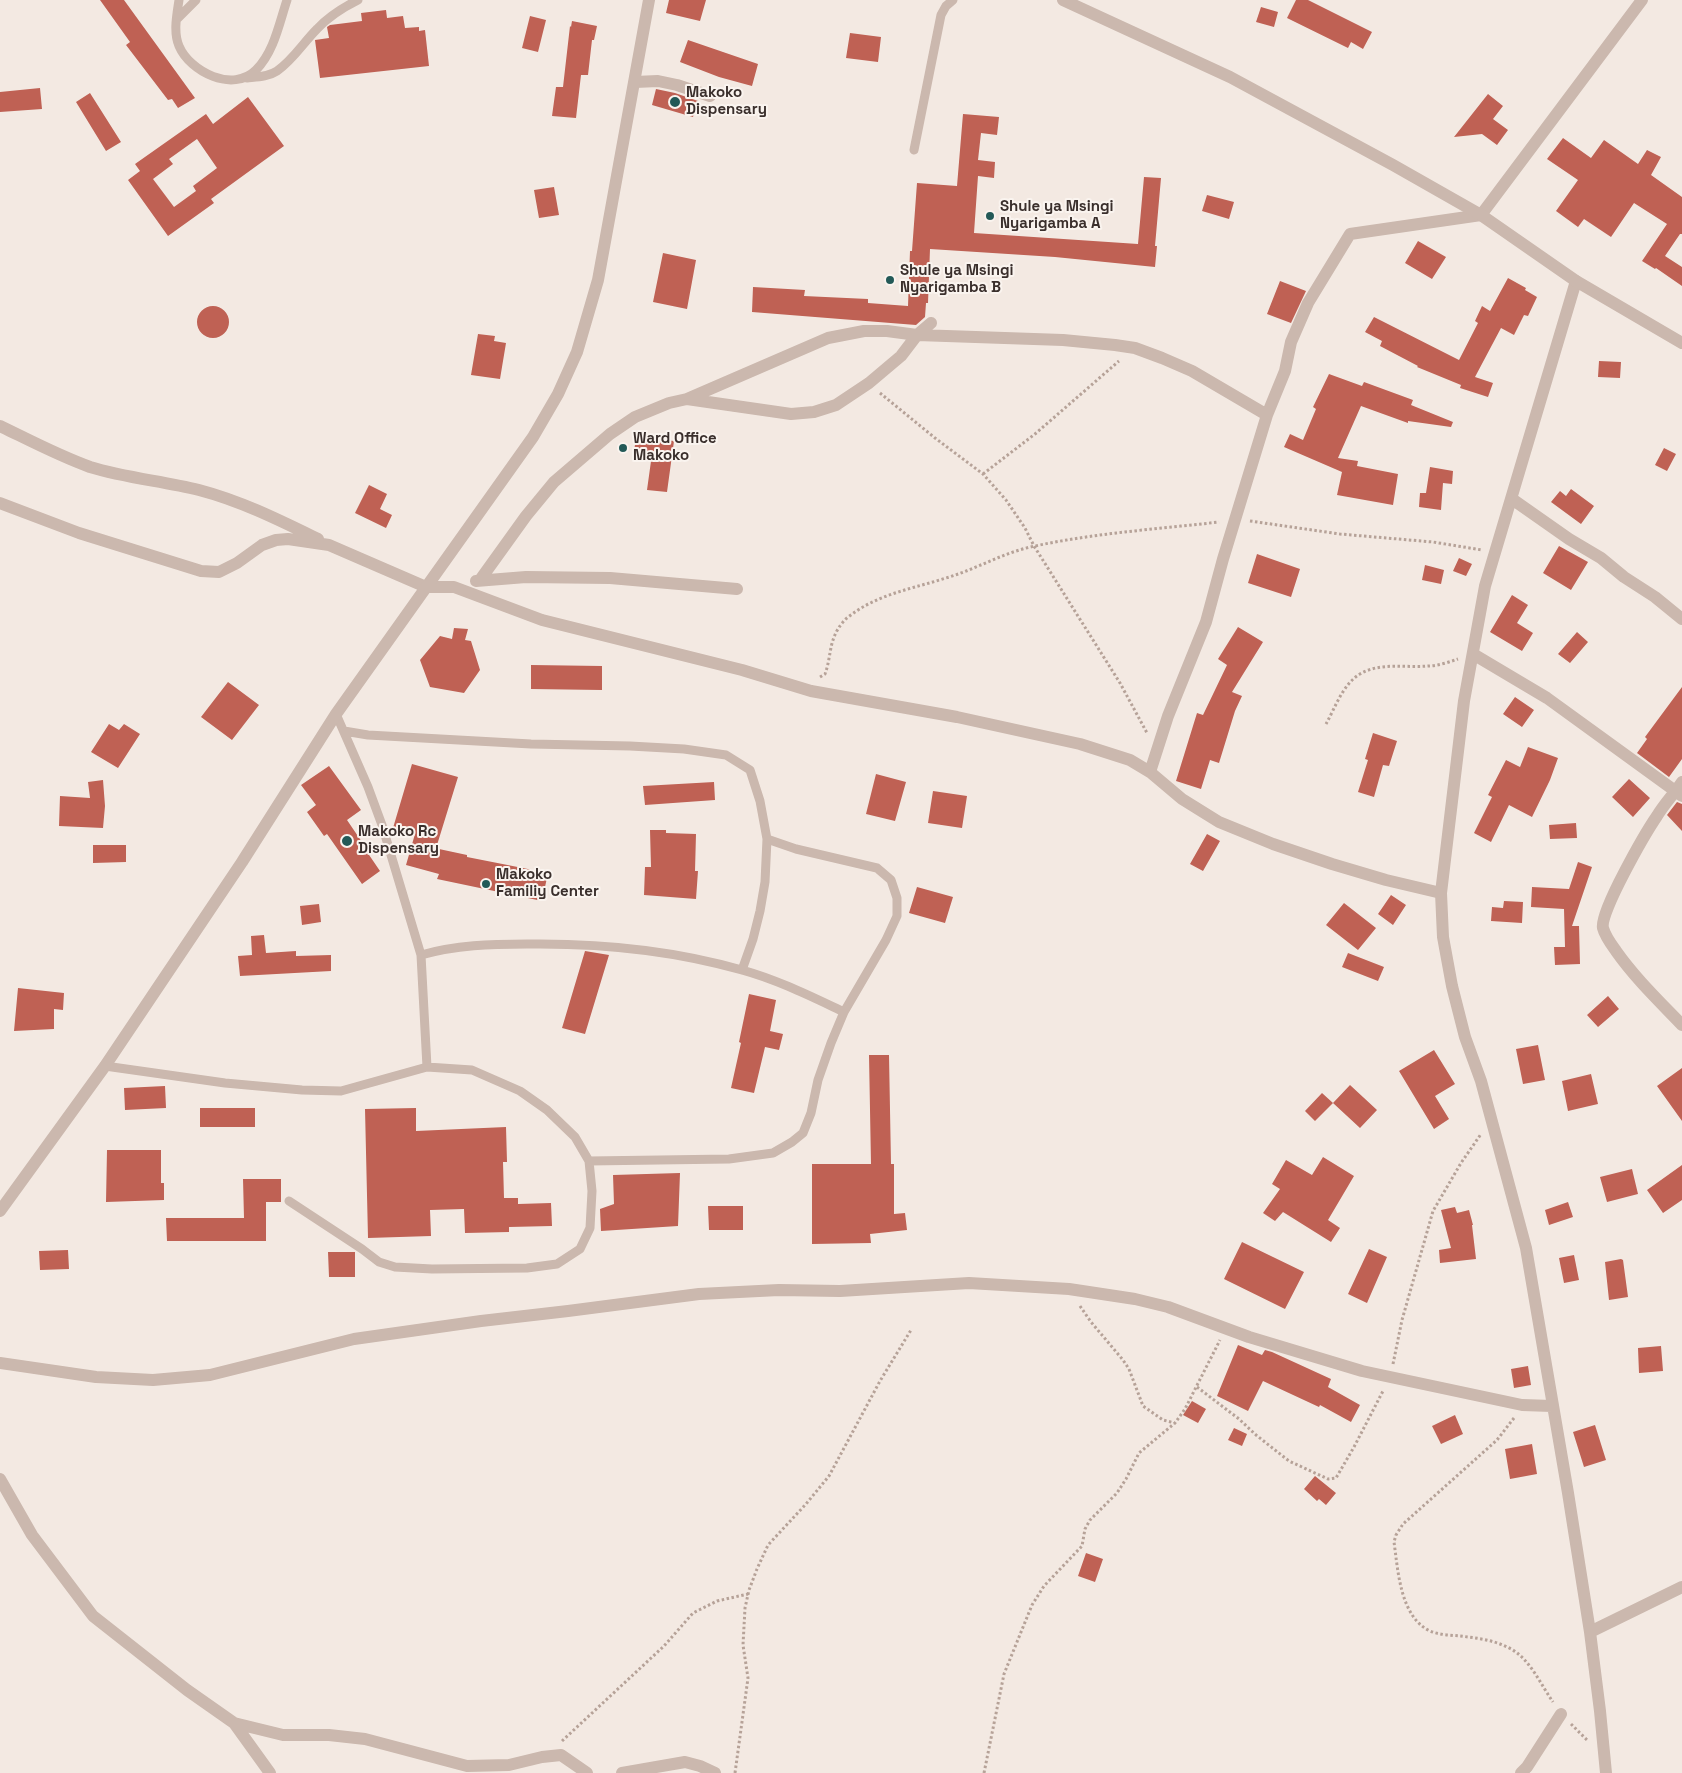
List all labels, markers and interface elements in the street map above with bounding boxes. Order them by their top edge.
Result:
place label: Makoko Dispensary [686,84,767,119]
marker: Makoko Dispensary [668,95,682,109]
place label: Shule ya Msingi Nyarigamba A [1000,198,1114,233]
marker: Shule ya Msingi Nyarigamba A [984,210,996,222]
place label: Shule ya Msingi Nyarigamba B [900,262,1014,297]
marker: Shule ya Msingi Nyarigamba B [884,274,896,286]
place label: Ward Office Makoko [633,430,717,465]
marker: Ward Office Makoko [617,442,629,454]
place label: Makoko Rc Dispensary [358,823,439,858]
marker: Makoko Rc Dispensary [340,834,354,848]
place label: Makoko Familiy Center [496,866,599,901]
marker: Makoko Familiy Center [480,878,492,890]

